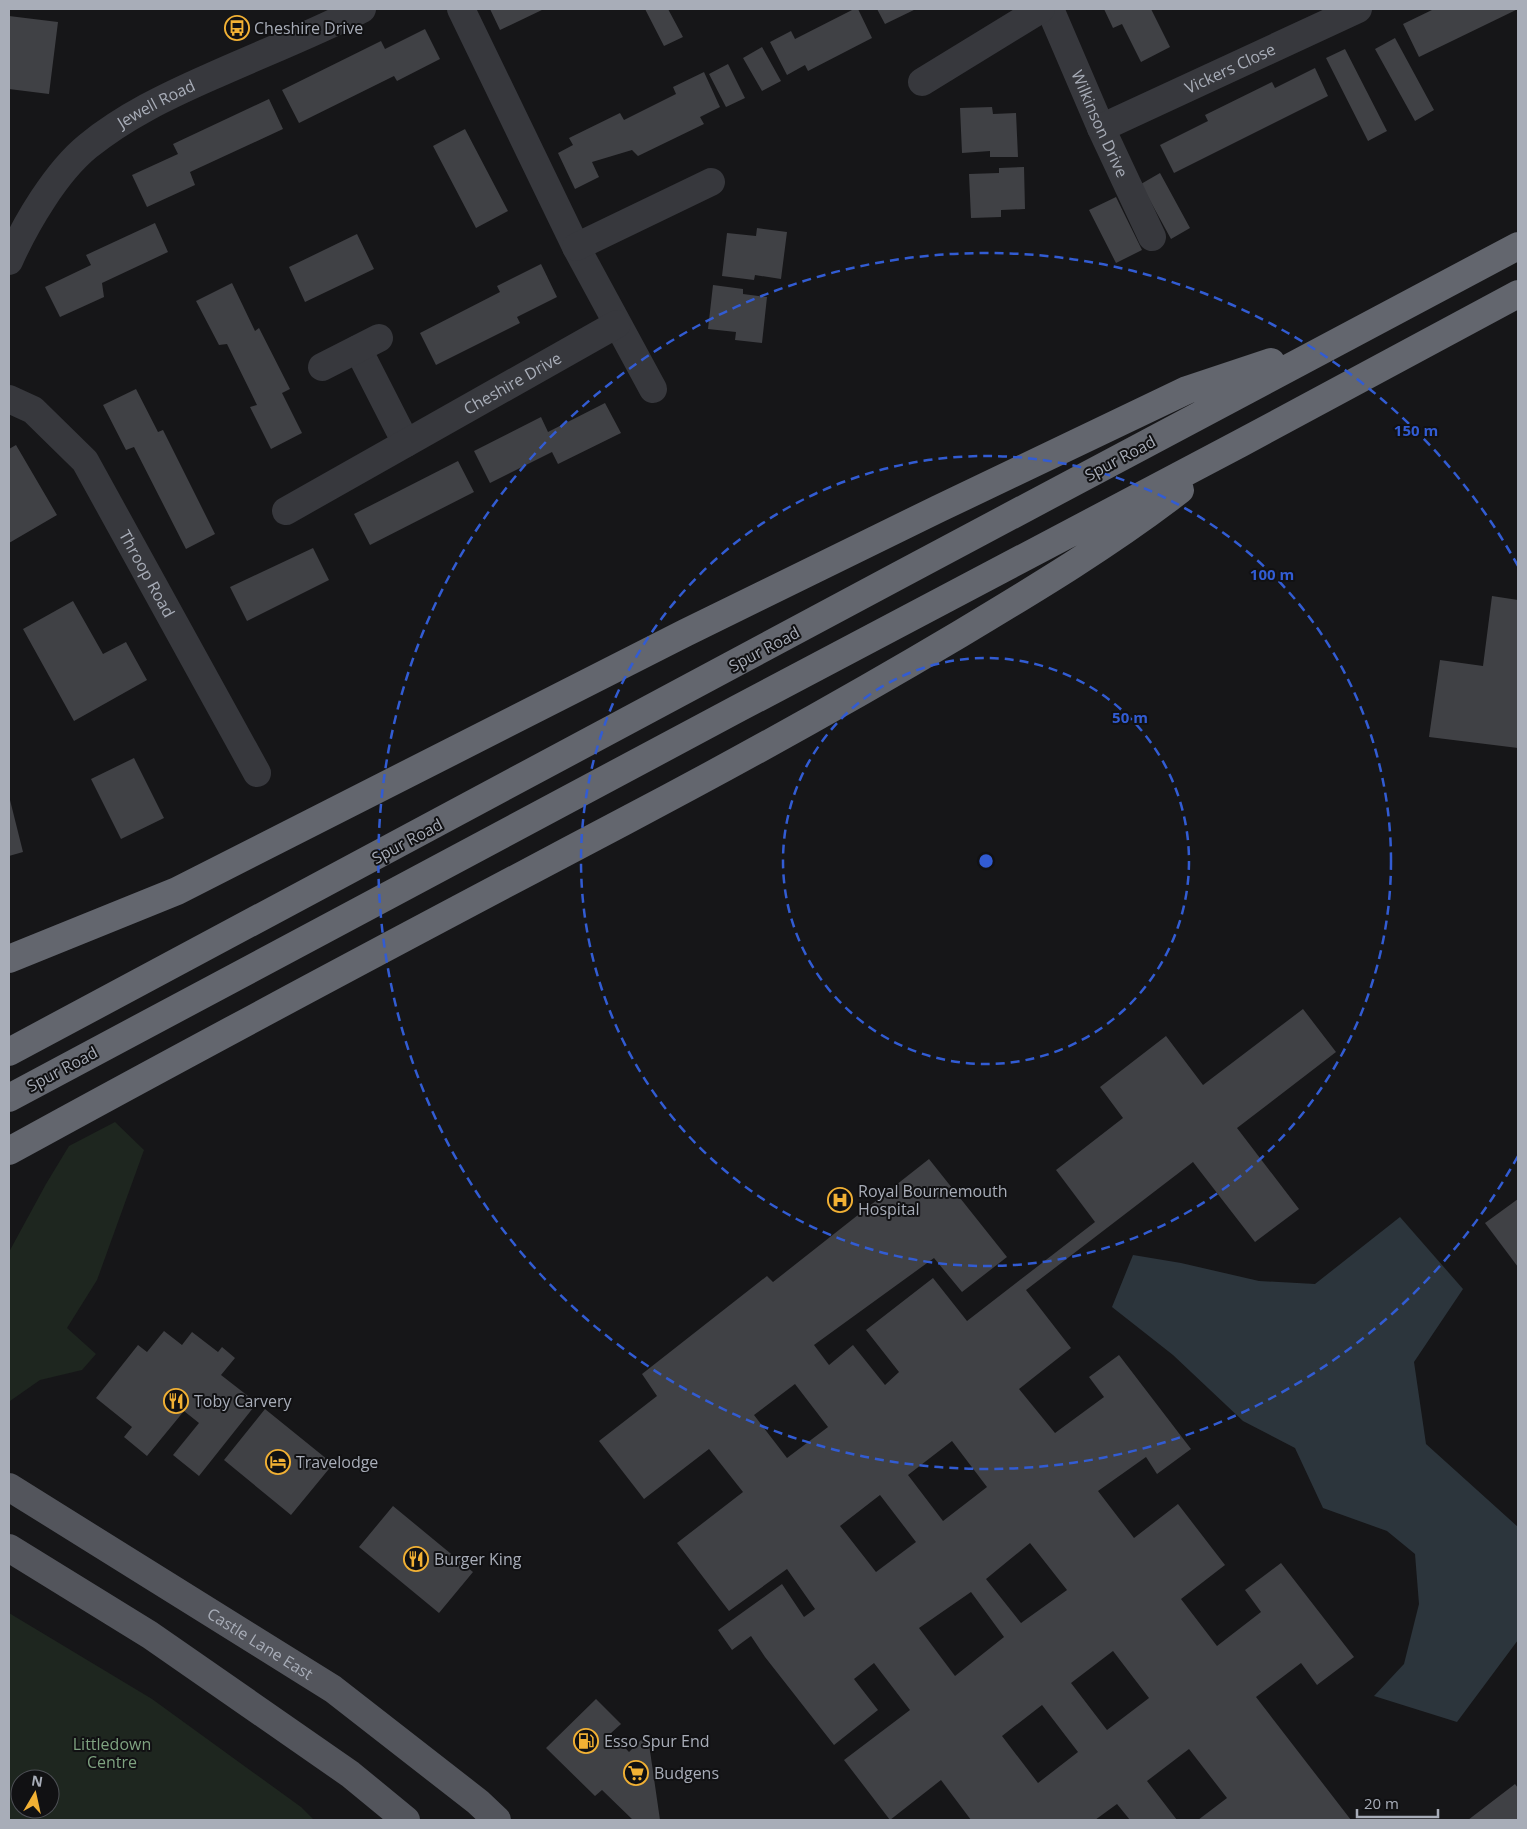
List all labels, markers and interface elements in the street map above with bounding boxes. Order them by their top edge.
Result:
bus stop icon: Cheshire Drive [224,15,250,41]
place label: Cheshire Drive [254,17,363,39]
street label: Vickers Close [1181,38,1279,99]
street label: Wilkinson Drive [1066,66,1134,181]
street label: Jewell Road [111,74,199,134]
street label: Cheshire Drive [459,347,565,420]
text: 150 m [1394,420,1438,440]
street label: Spur Road [1081,430,1159,486]
street label: Throop Road [114,526,180,621]
text: 100 m [1250,564,1294,584]
street label: Spur Road [725,621,803,677]
text: 50 m [1112,707,1148,727]
street label: Spur Road [368,813,446,869]
centre of rings [977,852,995,870]
street label: Spur Road [23,1041,101,1097]
place label: Royal Bournemouth Hospital [858,1180,1007,1220]
hospital icon: Royal Bournemouth Hospital [827,1187,853,1213]
restaurant icon: Toby Carvery [163,1388,189,1414]
place label: Toby Carvery [194,1390,292,1412]
hotel icon: Travelodge [265,1449,291,1475]
place label: Travelodge [296,1451,378,1473]
restaurant icon: Burger King [403,1546,429,1572]
place label: Burger King [434,1548,522,1570]
street label: Castle Lane East [203,1602,318,1685]
fuel station icon: Esso Spur End [573,1728,599,1754]
place label: Esso Spur End [604,1730,709,1752]
park label: Littledown Centre [73,1733,151,1773]
supermarket icon: Budgens [623,1760,649,1786]
place label: Budgens [654,1762,719,1784]
north arrow [10,1769,60,1819]
text: N [30,1770,44,1791]
scale bar [1357,1786,1438,1818]
text: 20 m [1364,1793,1399,1813]

